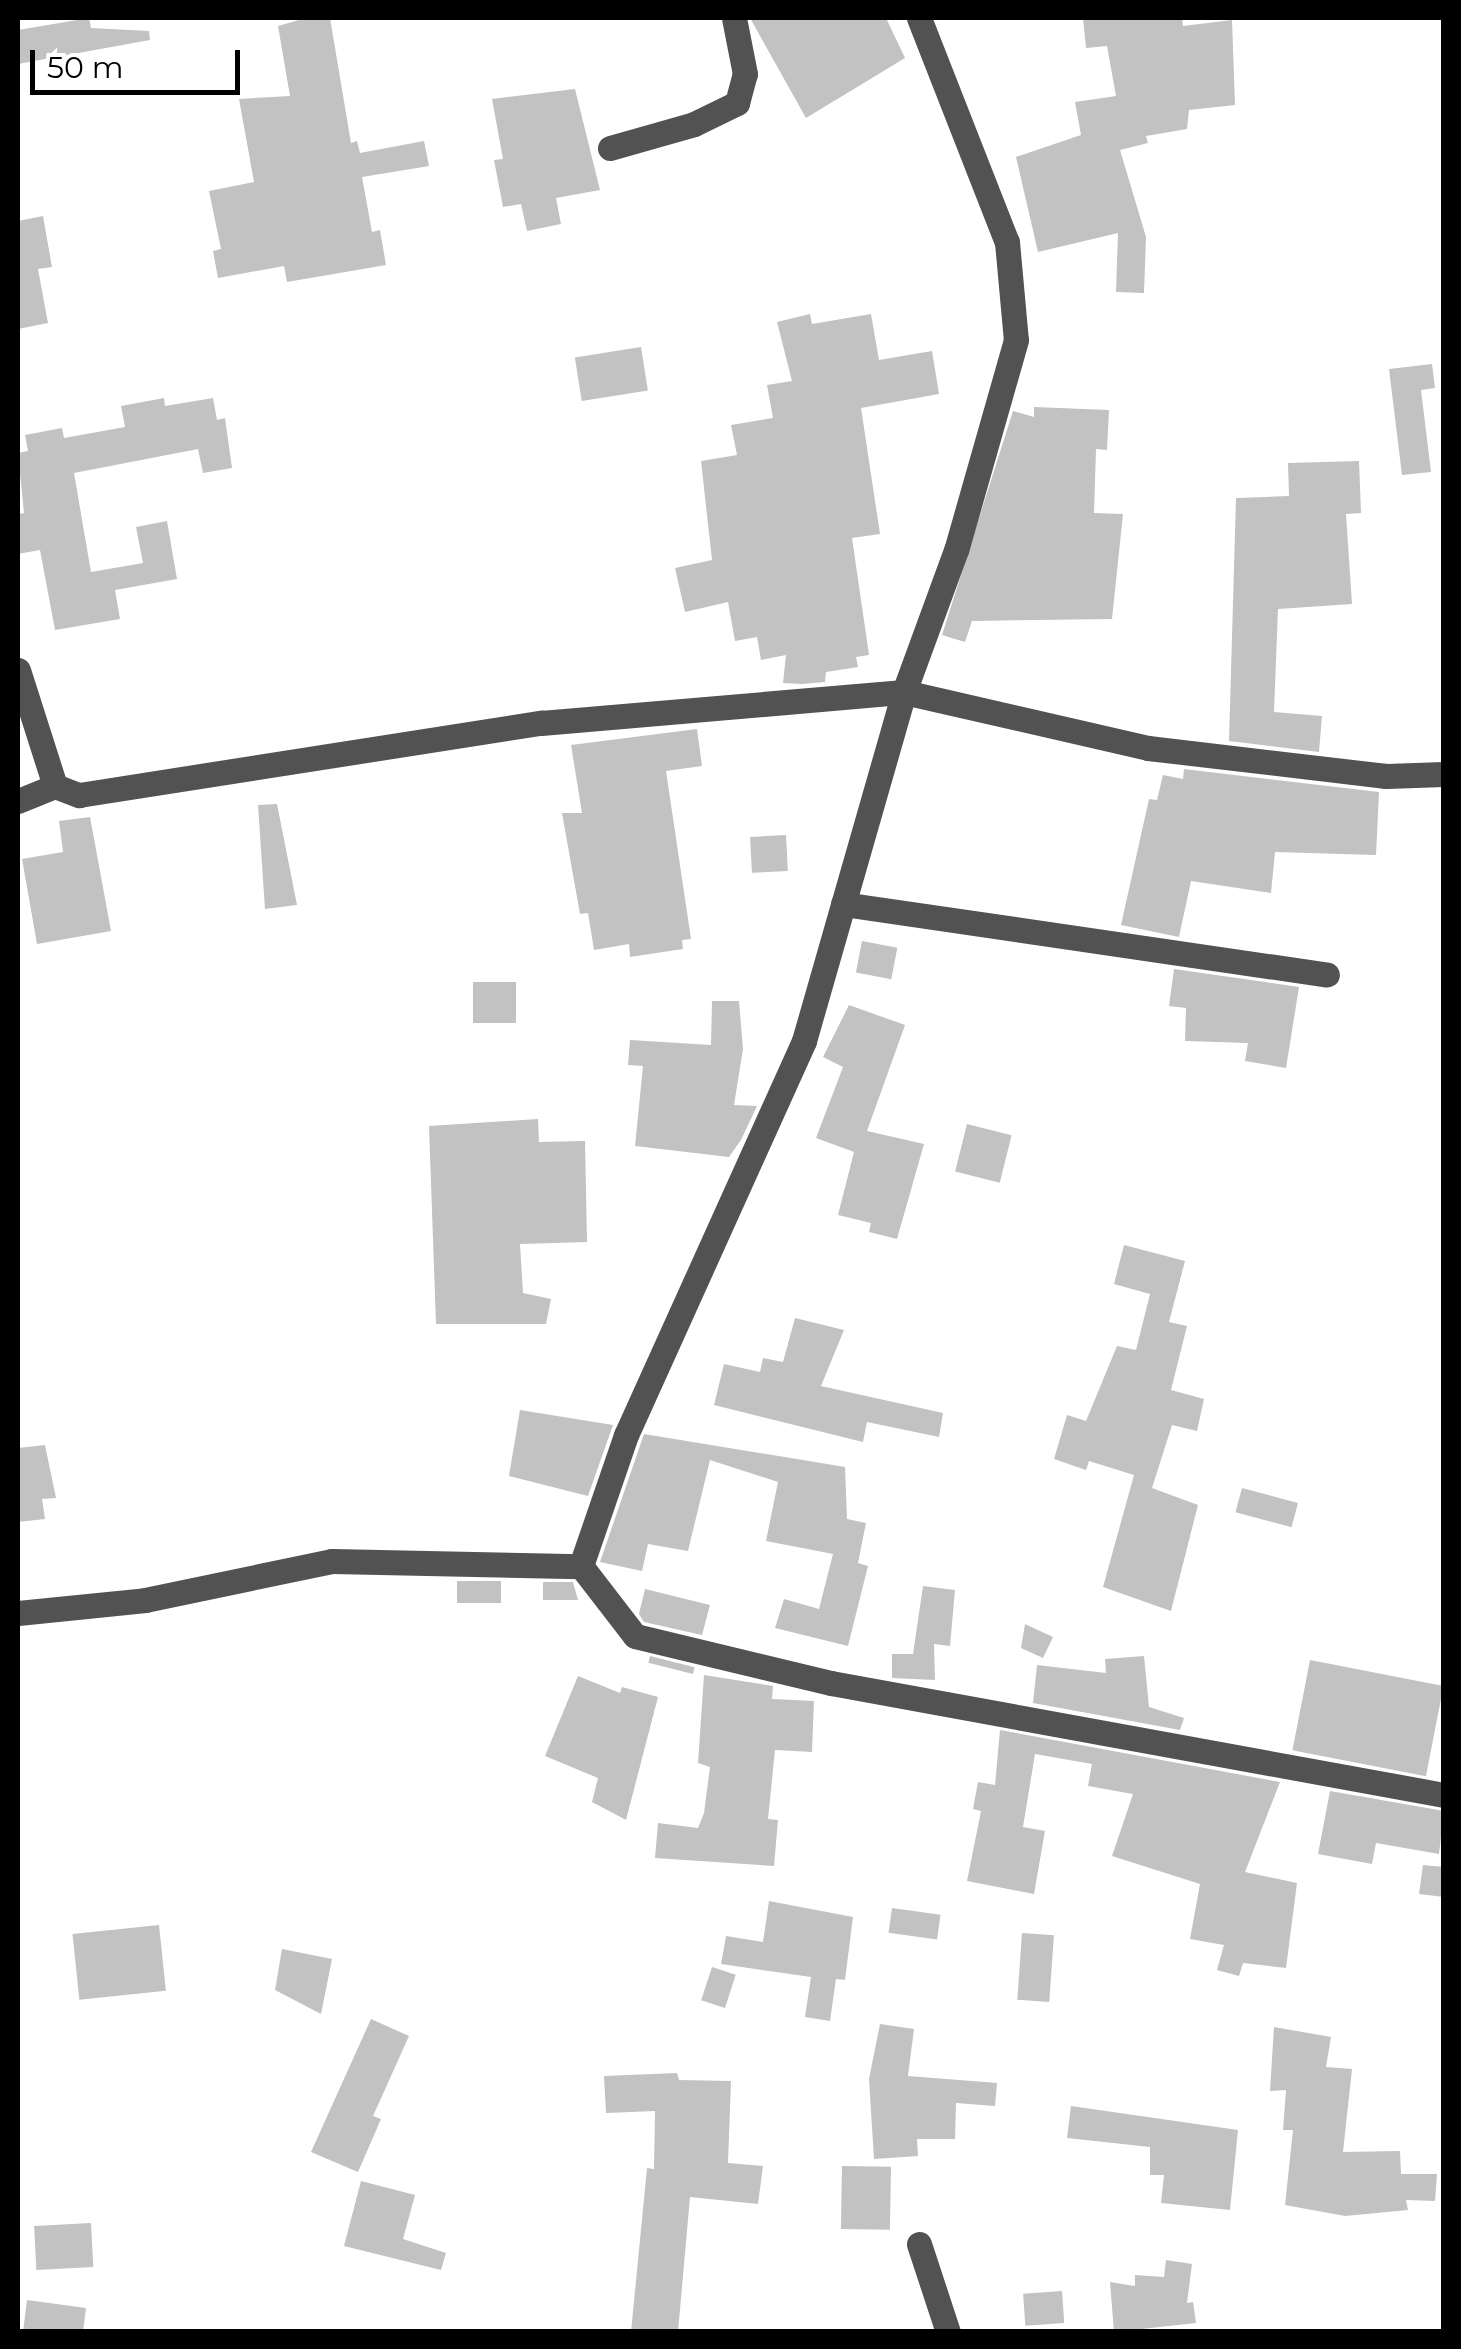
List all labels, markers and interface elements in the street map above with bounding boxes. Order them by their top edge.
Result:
scale bar [35,30,245,92]
text: 50 m [47,49,124,86]

